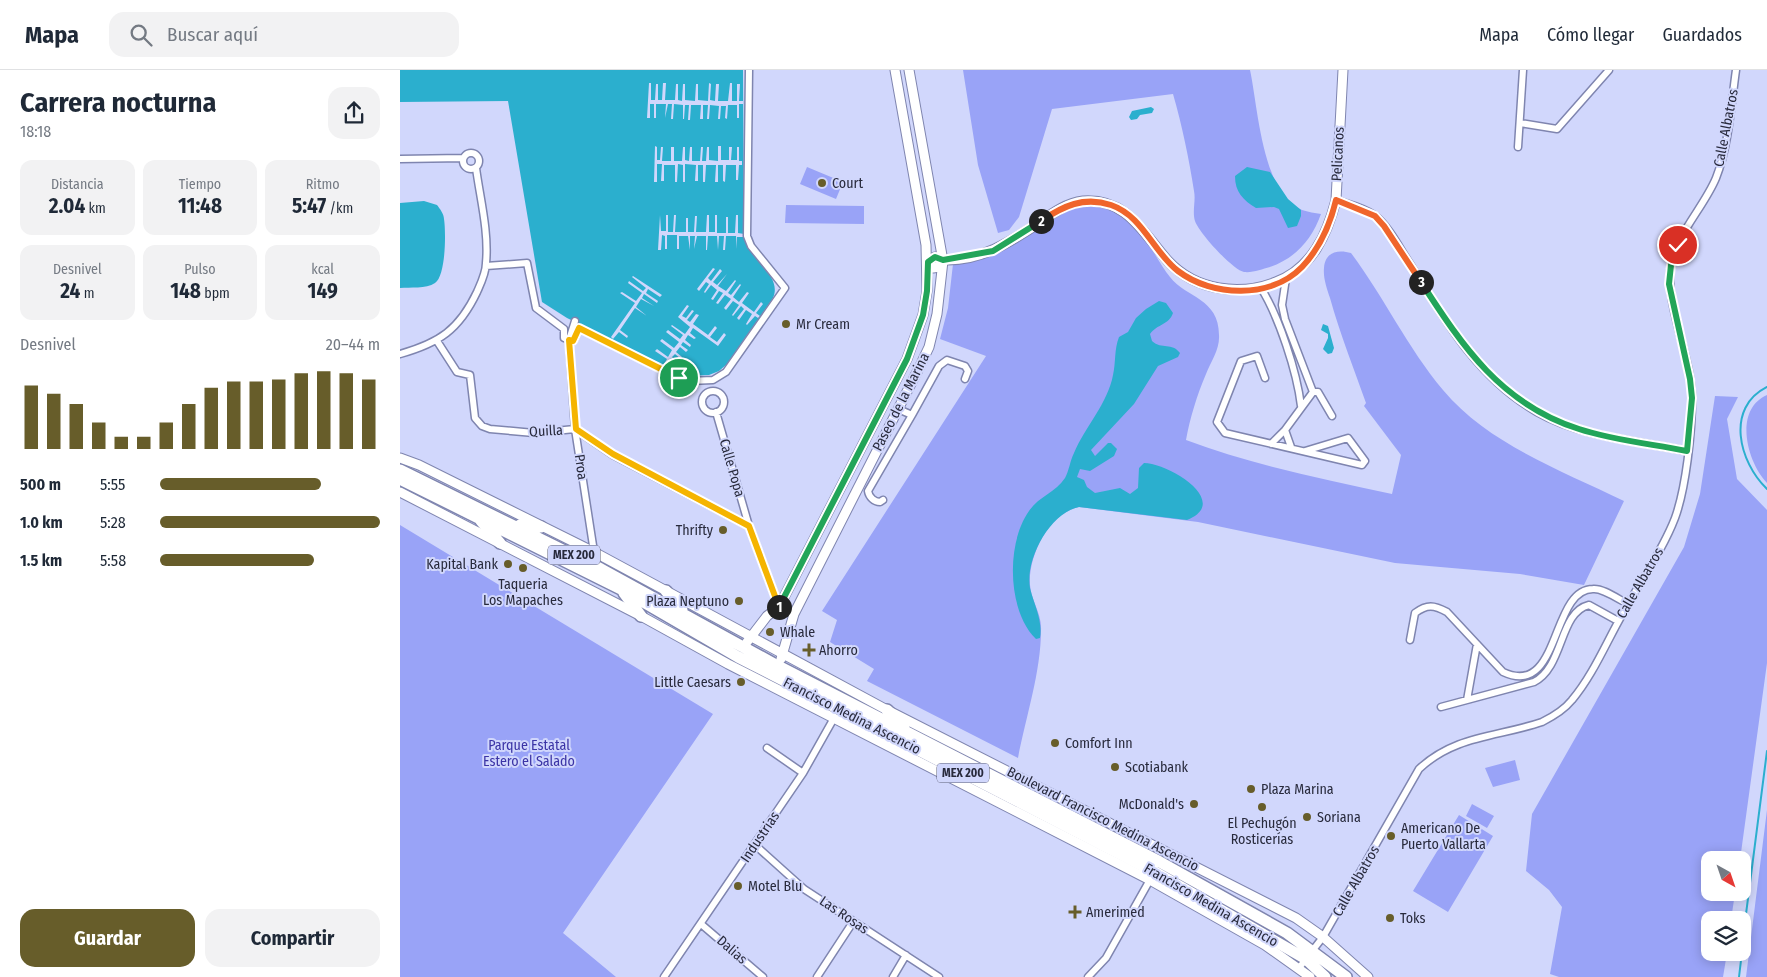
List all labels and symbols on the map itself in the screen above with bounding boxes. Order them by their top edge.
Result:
street label: Calle Albatros [1710,88,1742,168]
street label: Pelicanos [1328,126,1348,182]
place label: Court [832,175,863,192]
marker: Court [816,177,828,189]
pin: 2 [1028,208,1054,234]
pin [1657,224,1699,266]
pin: 3 [1408,270,1434,294]
place label: Mr Cream [796,316,850,333]
marker: Mr Cream [780,318,792,330]
street label: Paseo de la Marina [869,350,933,454]
pin [658,357,700,399]
street label: Quilla [529,422,563,440]
street label: Calle Popa [716,437,748,499]
street label: Proa [571,453,591,481]
place label: Thrifty [676,522,714,539]
marker: Thrifty [717,524,729,536]
street label: Calle Albatros [1613,545,1667,621]
road number: MEX 200 [548,546,600,564]
place label: Kapital Bank [426,556,498,573]
marker: Kapital Bank [502,558,514,570]
marker: Taqueria Los Mapaches [517,562,529,574]
place label: Taqueria Los Mapaches [483,576,563,609]
place label: Plaza Neptuno [646,593,729,610]
pin: 1 [766,594,792,620]
marker: Plaza Neptuno [733,595,745,607]
place label: Whale [780,624,815,641]
marker: Whale [764,626,776,638]
place label: Ahorro [819,642,858,659]
marker: Ahorro [803,644,815,656]
place label: Little Caesars [654,674,731,691]
street label: Francisco Medina Ascencio [780,674,924,758]
marker: Little Caesars [735,676,747,688]
place label: Comfort Inn [1065,735,1133,752]
park label: Parque Estatal Estero el Salado [483,737,575,770]
marker: Comfort Inn [1049,737,1061,749]
place label: Scotiabank [1125,759,1189,776]
marker: Scotiabank [1109,761,1121,773]
street label: Boulevard Francisco Medina Ascencio [1004,763,1202,875]
road number: MEX 200 [937,764,989,782]
place label: Plaza Marina [1261,781,1334,798]
marker: Plaza Marina [1245,783,1257,795]
place label: McDonald's [1119,796,1184,813]
marker: McDonald's [1188,798,1200,810]
marker: El Pechugón Rosticerías [1256,801,1268,813]
street label: Industrias [737,808,783,866]
place label: Soriana [1317,809,1361,826]
marker: Soriana [1301,811,1313,823]
place label: El Pechugón Rosticerías [1227,815,1297,848]
place label: Americano De Puerto Vallarta [1401,820,1486,853]
marker: Americano De Puerto Vallarta [1385,830,1397,842]
street label: Calle Albatros [1329,843,1383,919]
north arrow [1701,851,1751,901]
street label: Francisco Medina Ascencio [1141,860,1281,950]
place label: Motel Blu [748,878,802,895]
marker: Motel Blu [732,880,744,892]
street label: Las Rosas [816,892,872,938]
place label: Amerimed [1086,904,1145,921]
marker: Amerimed [1068,905,1082,919]
place label: Toks [1400,910,1426,927]
marker: Toks [1384,912,1396,924]
street label: Dalias [713,932,751,968]

